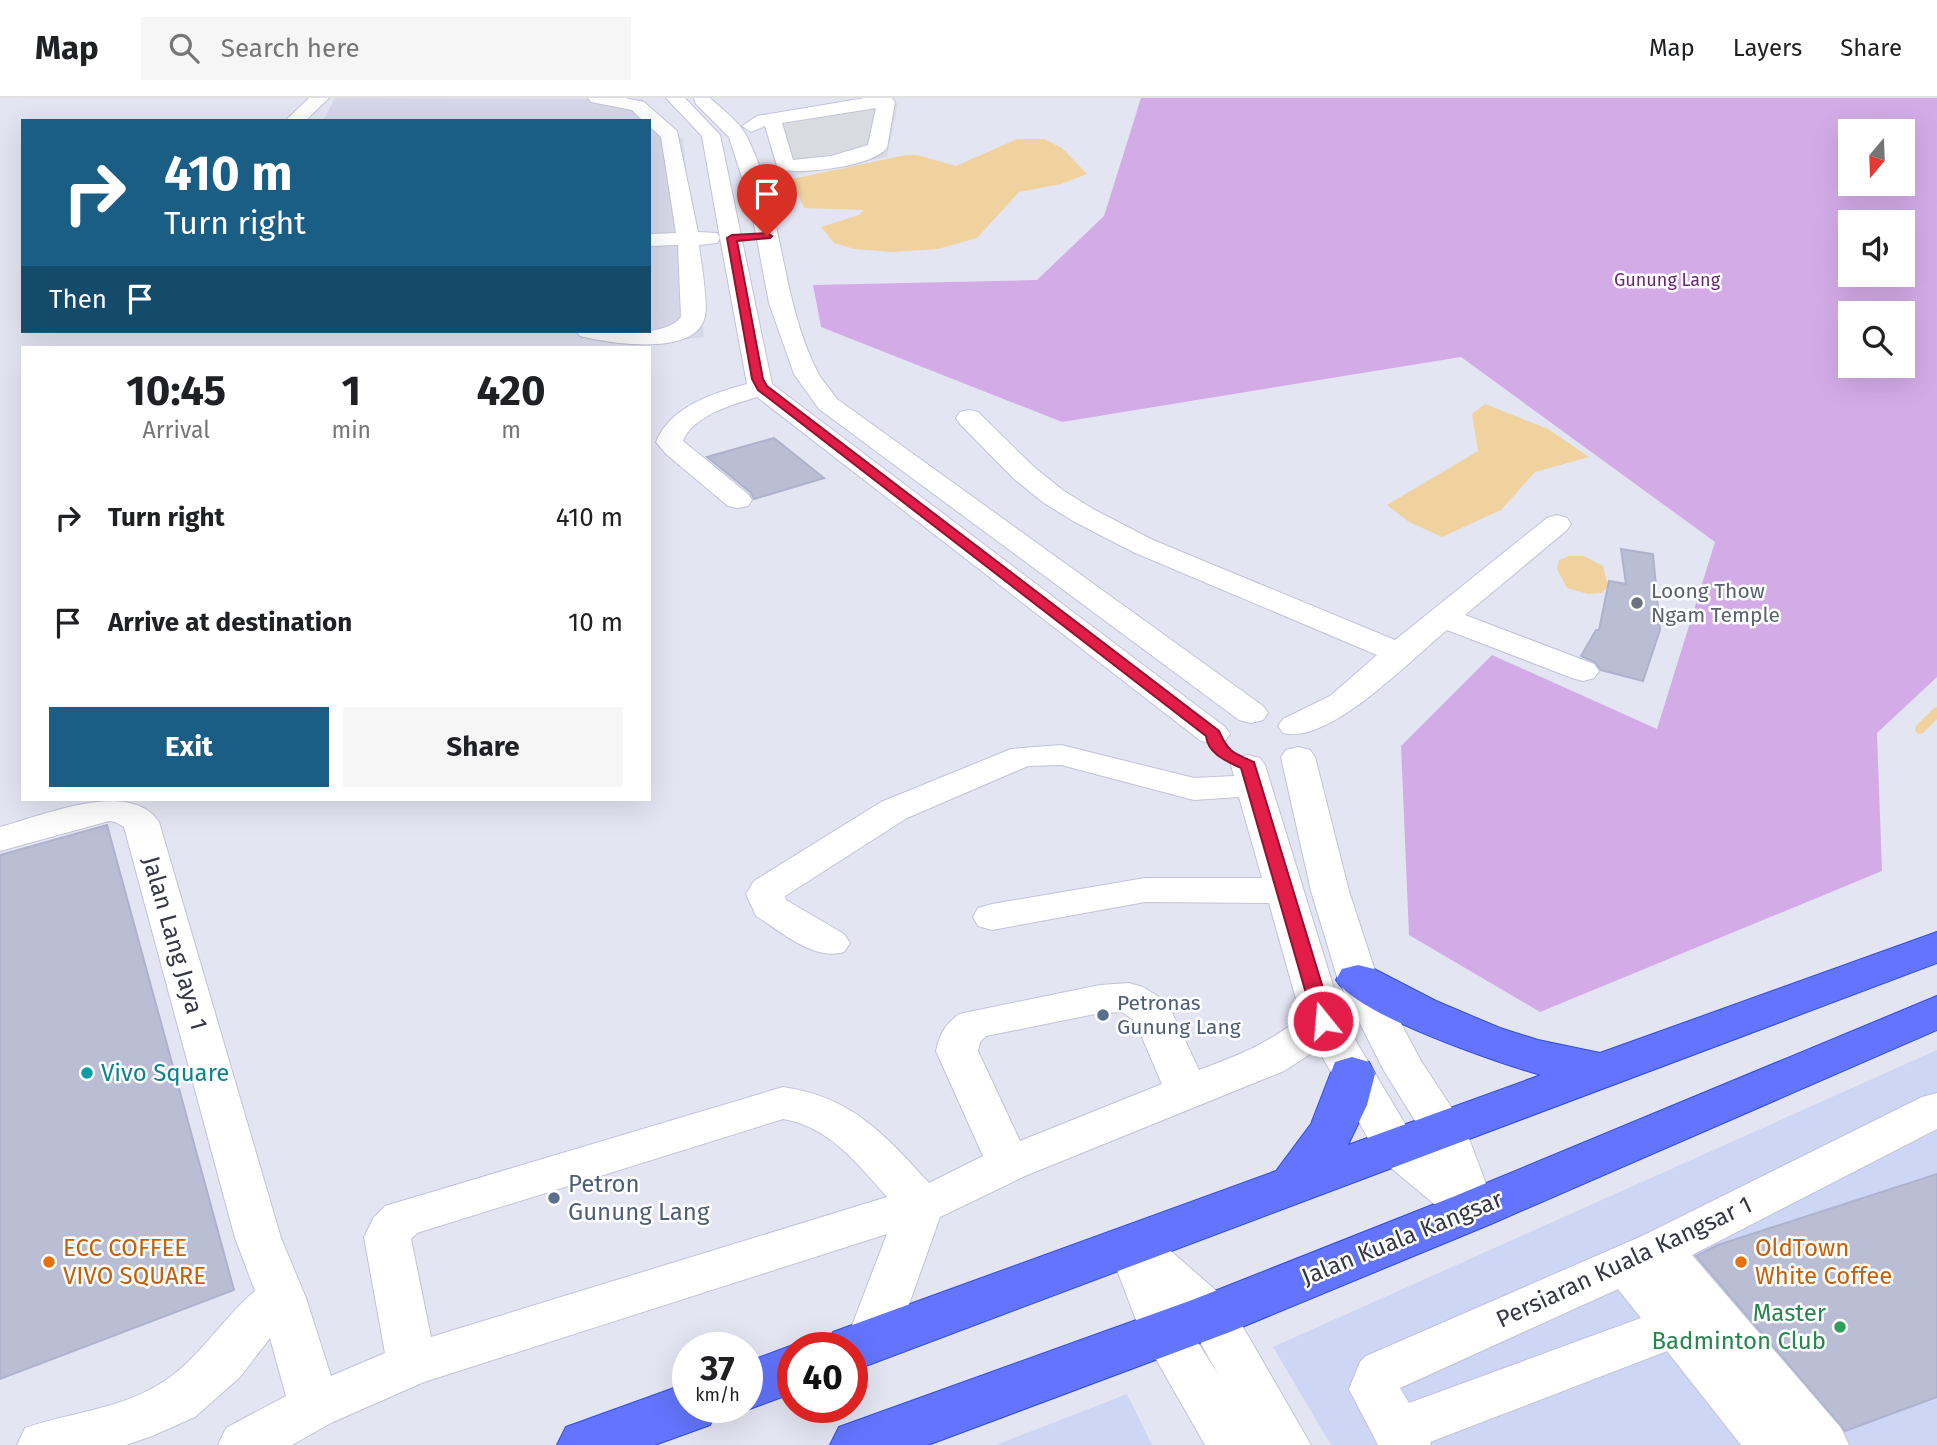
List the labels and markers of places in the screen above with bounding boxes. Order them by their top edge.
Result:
pin [737,164,797,236]
place label: Loong Thow Ngam Temple [1651,578,1780,628]
marker: Loong Thow Ngam Temple [1629,595,1645,611]
place label: Petronas Gunung Lang [1117,990,1241,1040]
marker: Petronas Gunung Lang [1095,1007,1111,1023]
place label: Vivo Square [101,1059,229,1087]
marker: Vivo Square [79,1065,95,1081]
place label: Petron Gunung Lang [568,1170,710,1226]
marker: Petron Gunung Lang [546,1190,562,1206]
place label: ECC COFFEE VIVO SQUARE [63,1234,206,1290]
place label: OldTown White Coffee [1755,1234,1892,1290]
marker: ECC COFFEE VIVO SQUARE [41,1254,57,1270]
marker: OldTown White Coffee [1733,1254,1749,1270]
place label: Master Badminton Club [1651,1299,1827,1355]
marker: Master Badminton Club [1832,1319,1848,1335]

